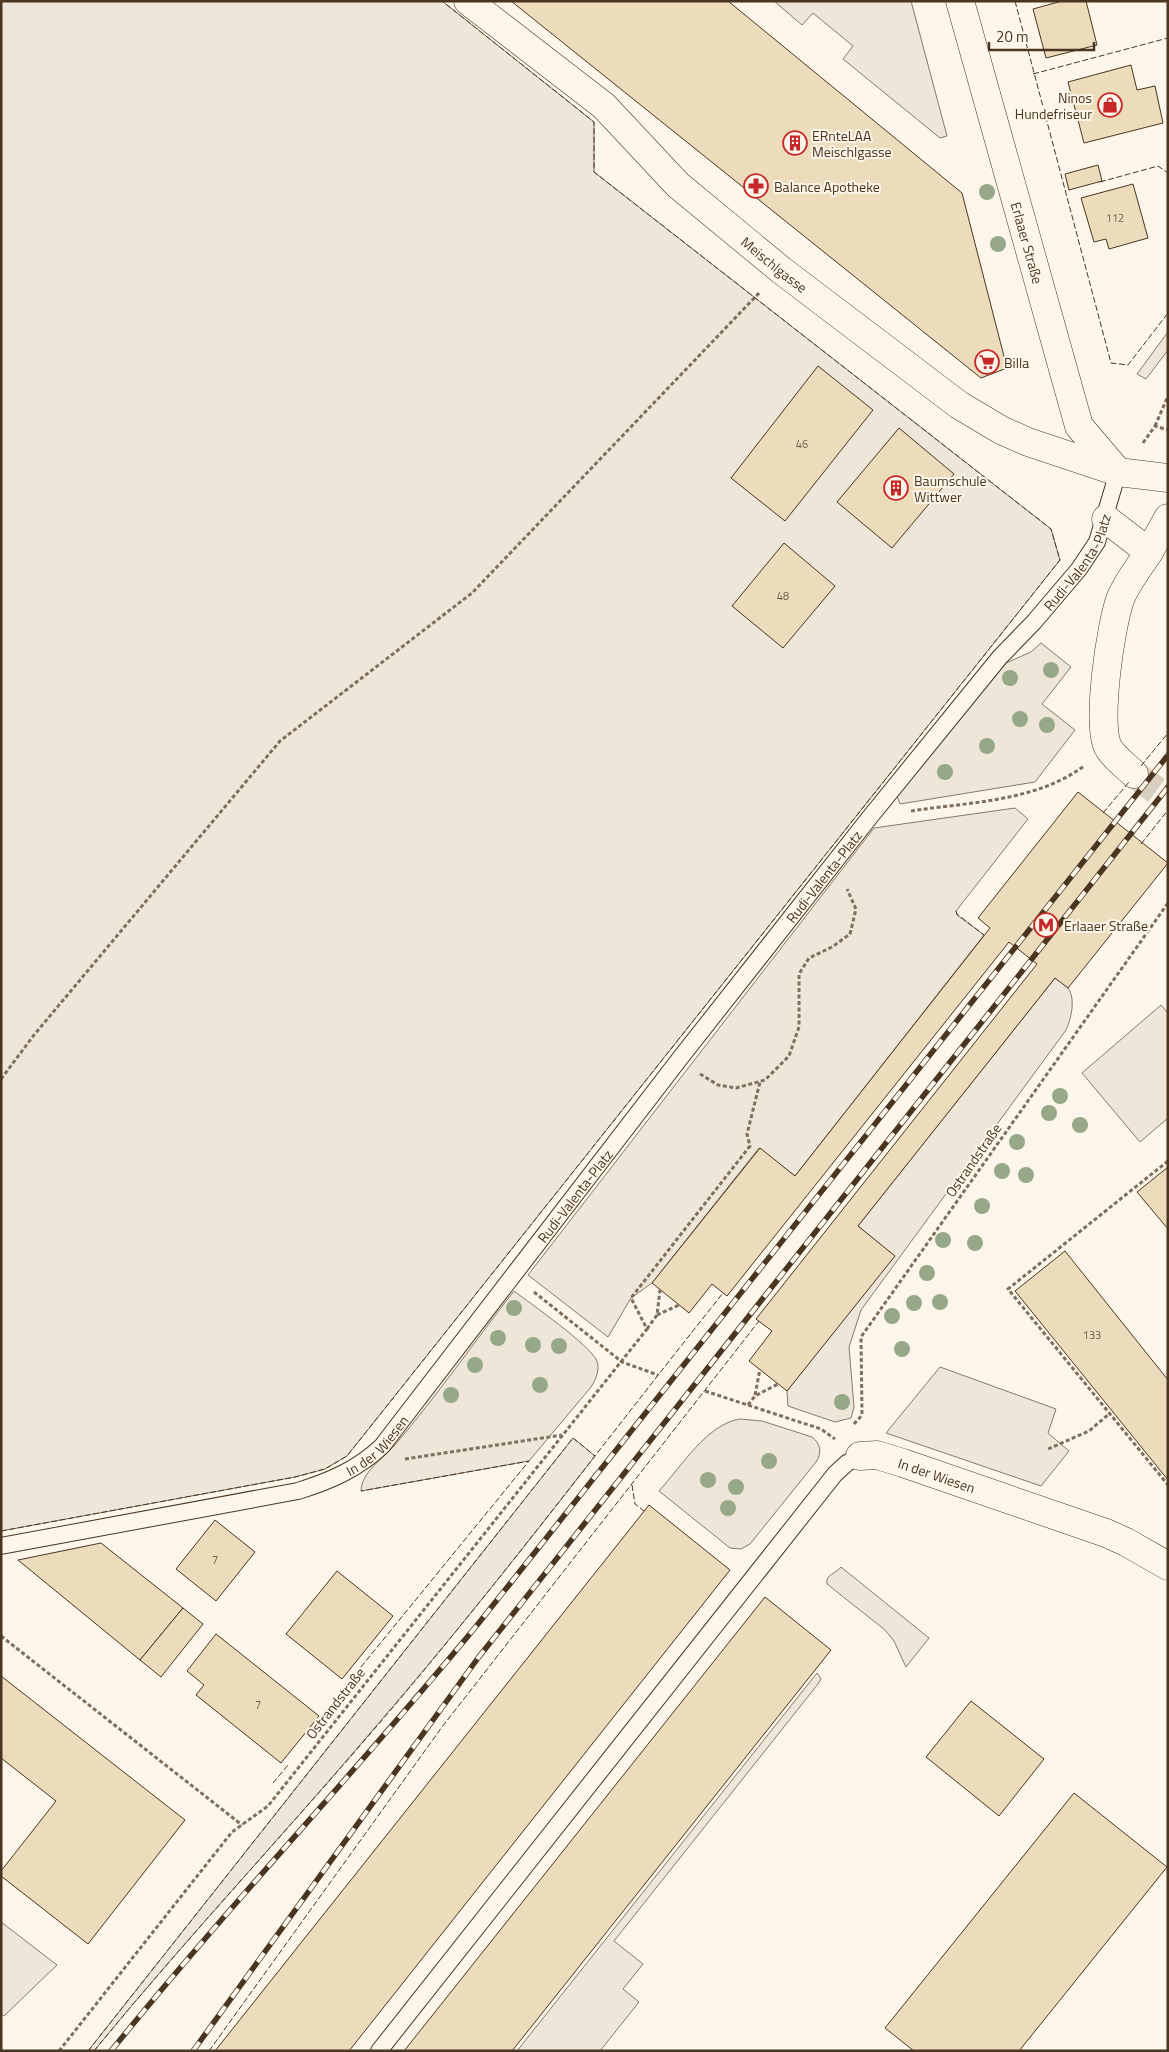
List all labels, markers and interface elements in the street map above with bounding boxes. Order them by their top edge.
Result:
scale bar [989,20,1094,52]
text: 20 m [996,25,1029,48]
place label: Ninos Hundefriseur [1015,87,1092,124]
shop icon: Ninos Hundefriseur [1097,92,1123,118]
place label: ERnteLAA Meischlgasse [812,125,892,162]
building icon: ERnteLAA Meischlgasse [782,130,808,156]
pharmacy icon: Balance Apotheke [743,173,769,199]
place label: Balance Apotheke [774,176,880,197]
street label: Erlaaer Straße [1006,199,1049,286]
house number: 112 [1106,210,1124,226]
street label: Meischlgasse [737,231,812,297]
supermarket icon: Billa [974,349,1000,375]
place label: Billa [1004,352,1029,373]
house number: 46 [796,436,808,452]
place label: Baumschule Wittwer [914,470,987,507]
building icon: Baumschule Wittwer [883,475,909,501]
street label: Rudi-Valenta-Platz [1038,511,1115,615]
house number: 48 [777,588,789,604]
street label: Rudi-Valenta-Platz [780,825,867,927]
metro station icon: Erlaaer Straße [1033,912,1059,938]
place label: Erlaaer Straße [1064,915,1148,936]
street label: Ostrandstraße [940,1119,1006,1201]
street label: Rudi-Valenta-Platz [532,1145,617,1247]
house number: 133 [1083,1327,1101,1343]
street label: In der Wiesen [342,1410,413,1481]
street label: In der Wiesen [896,1452,978,1498]
house number: 7 [212,1552,218,1568]
street label: Ostrandstraße [300,1663,370,1743]
house number: 7 [255,1697,261,1713]

